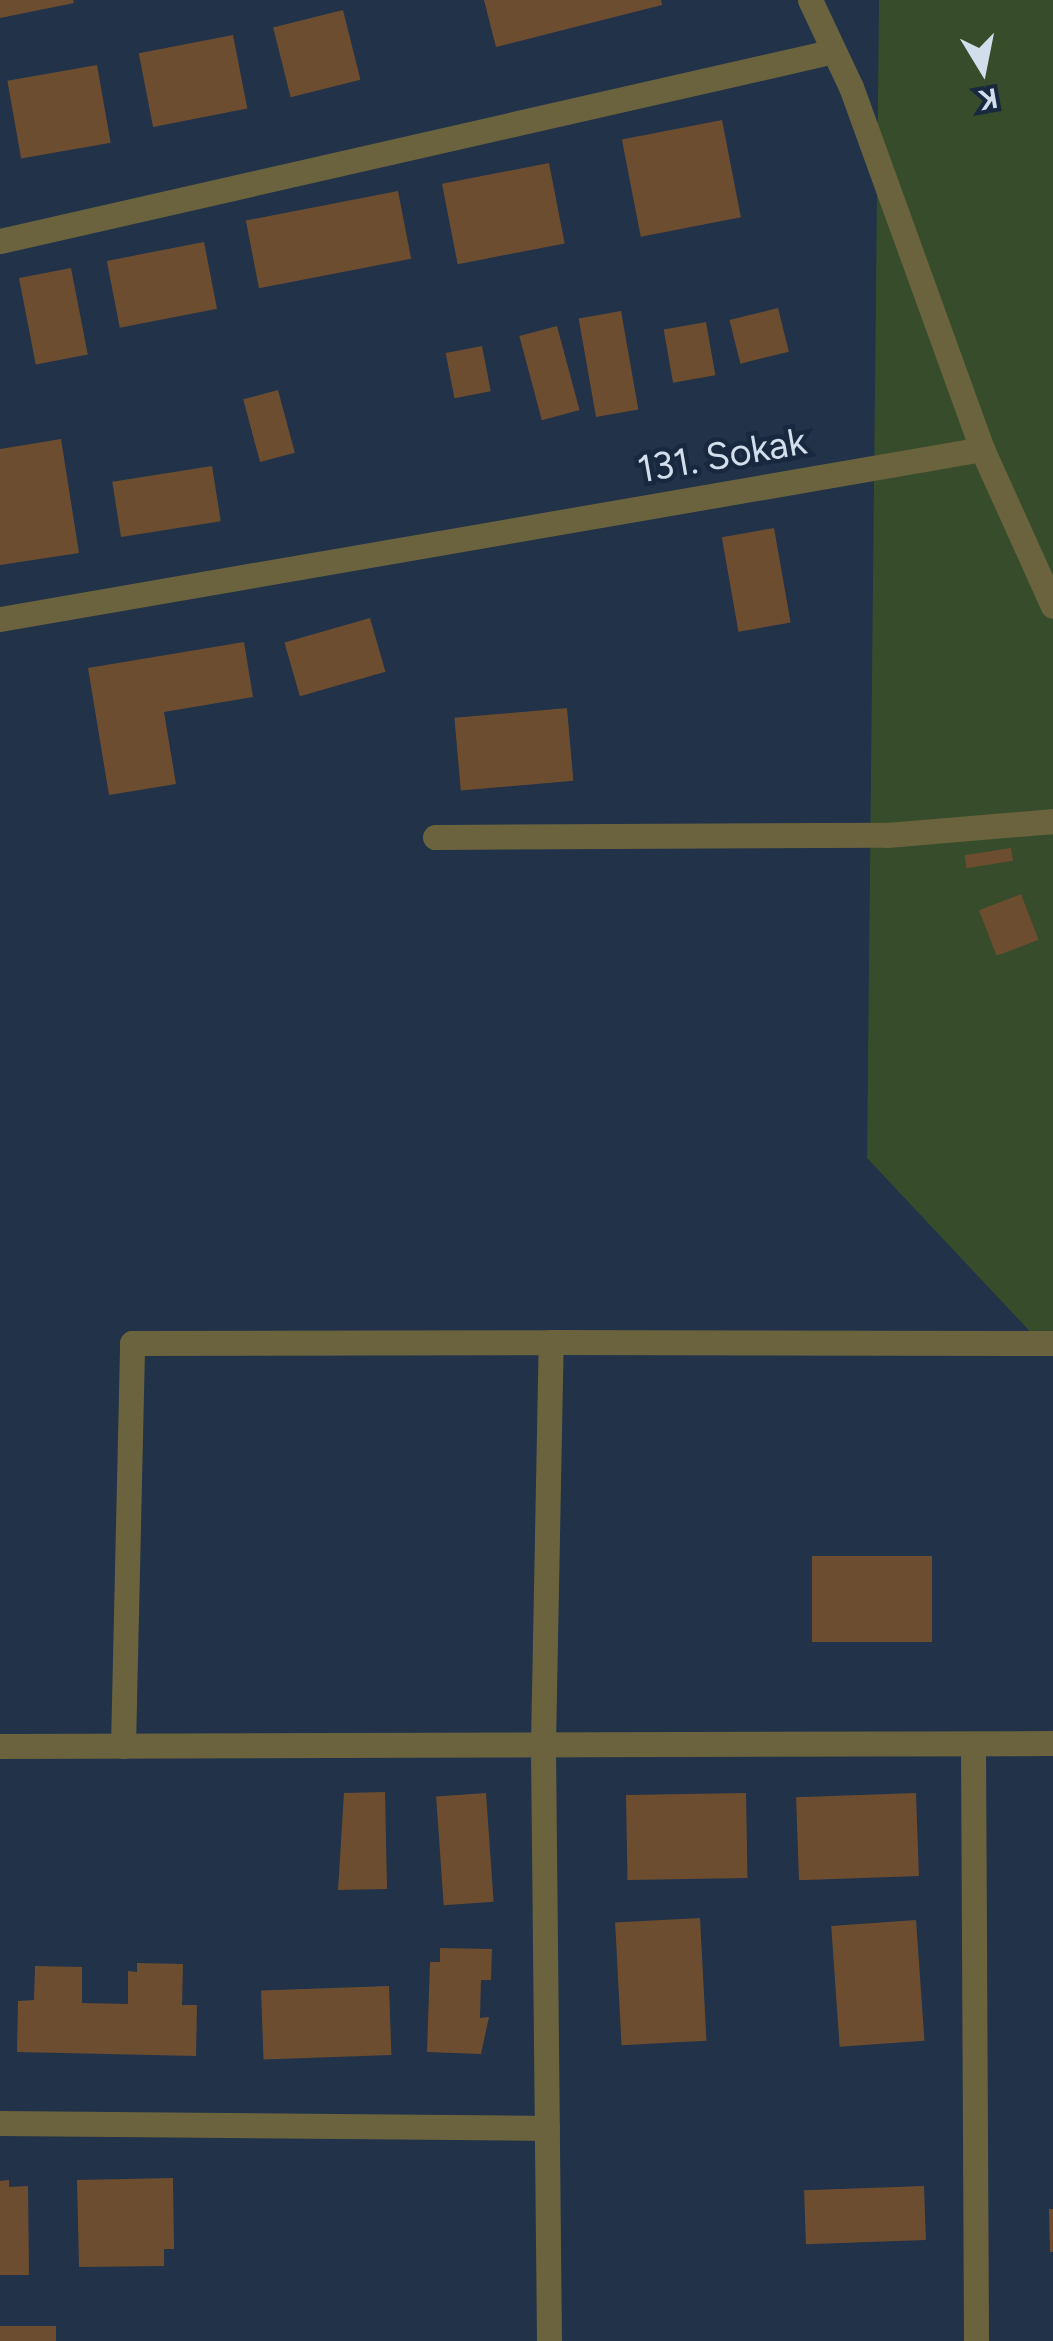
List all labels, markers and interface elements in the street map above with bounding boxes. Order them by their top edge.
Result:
north arrow [933,20,1033,120]
text: K [976,81,1000,118]
street label: 131. Sokak [634,419,810,493]

